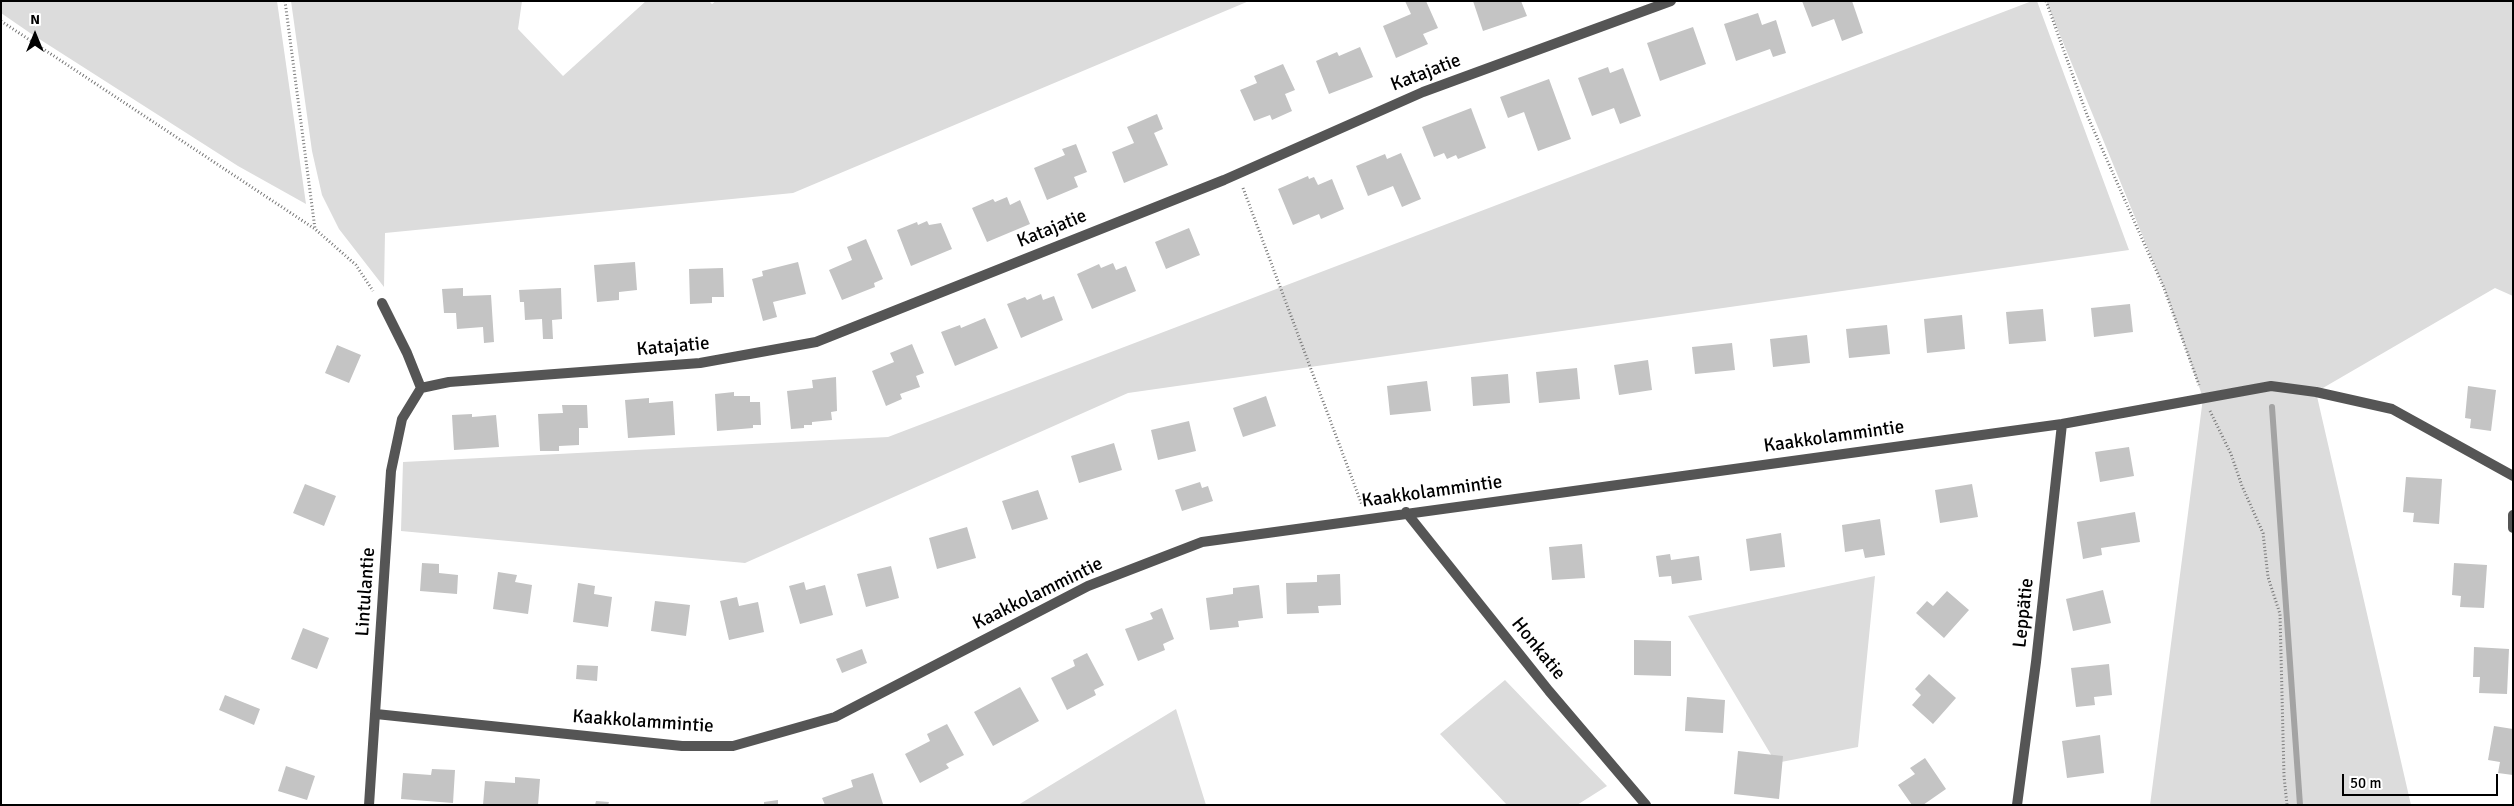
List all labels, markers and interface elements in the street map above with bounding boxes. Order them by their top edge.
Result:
north arrow [10,10,60,60]
text: N [30,11,40,28]
street label: Katajatie [1388,49,1464,97]
street label: Katajatie [1014,205,1090,253]
street label: Katajatie [636,332,710,362]
street label: Kaakkolammintie [1762,416,1906,458]
street label: Kaakkolammintie [1360,471,1504,513]
street label: Lintulantie [352,547,380,637]
street label: Kaakkolammintie [969,553,1107,635]
street label: Leppätie [2009,577,2039,649]
street label: Honkatie [1506,613,1570,685]
street label: Kaakkolammintie [572,706,714,738]
scale bar [2344,764,2500,796]
text: 50 m [2350,774,2381,792]

